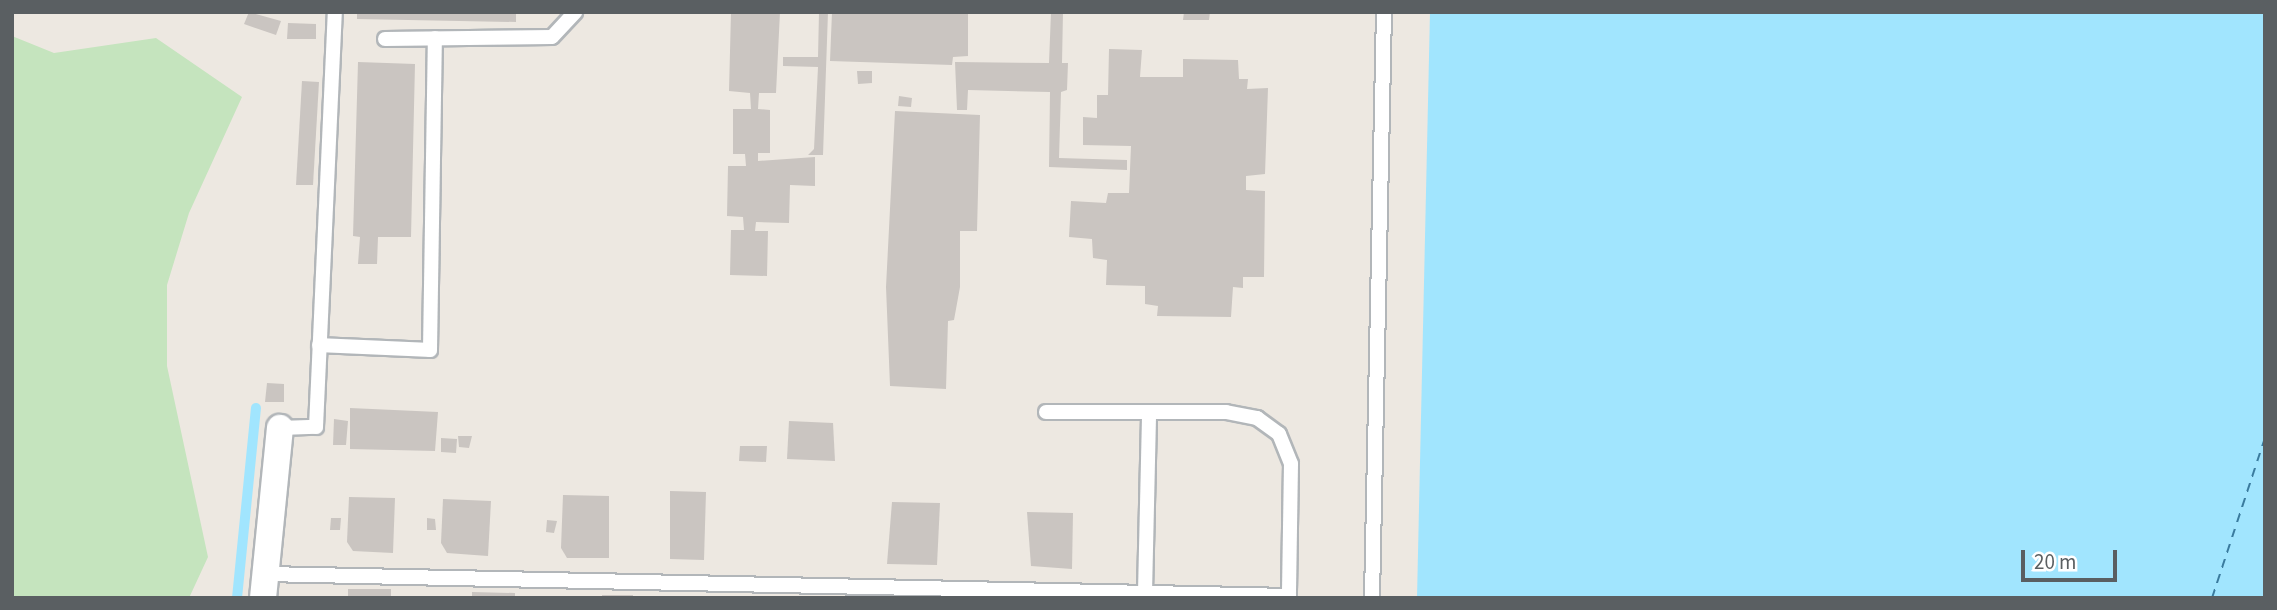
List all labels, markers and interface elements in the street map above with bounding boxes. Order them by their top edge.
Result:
scale bar [2025,536,2121,580]
text: 20 m [2034,547,2076,577]

